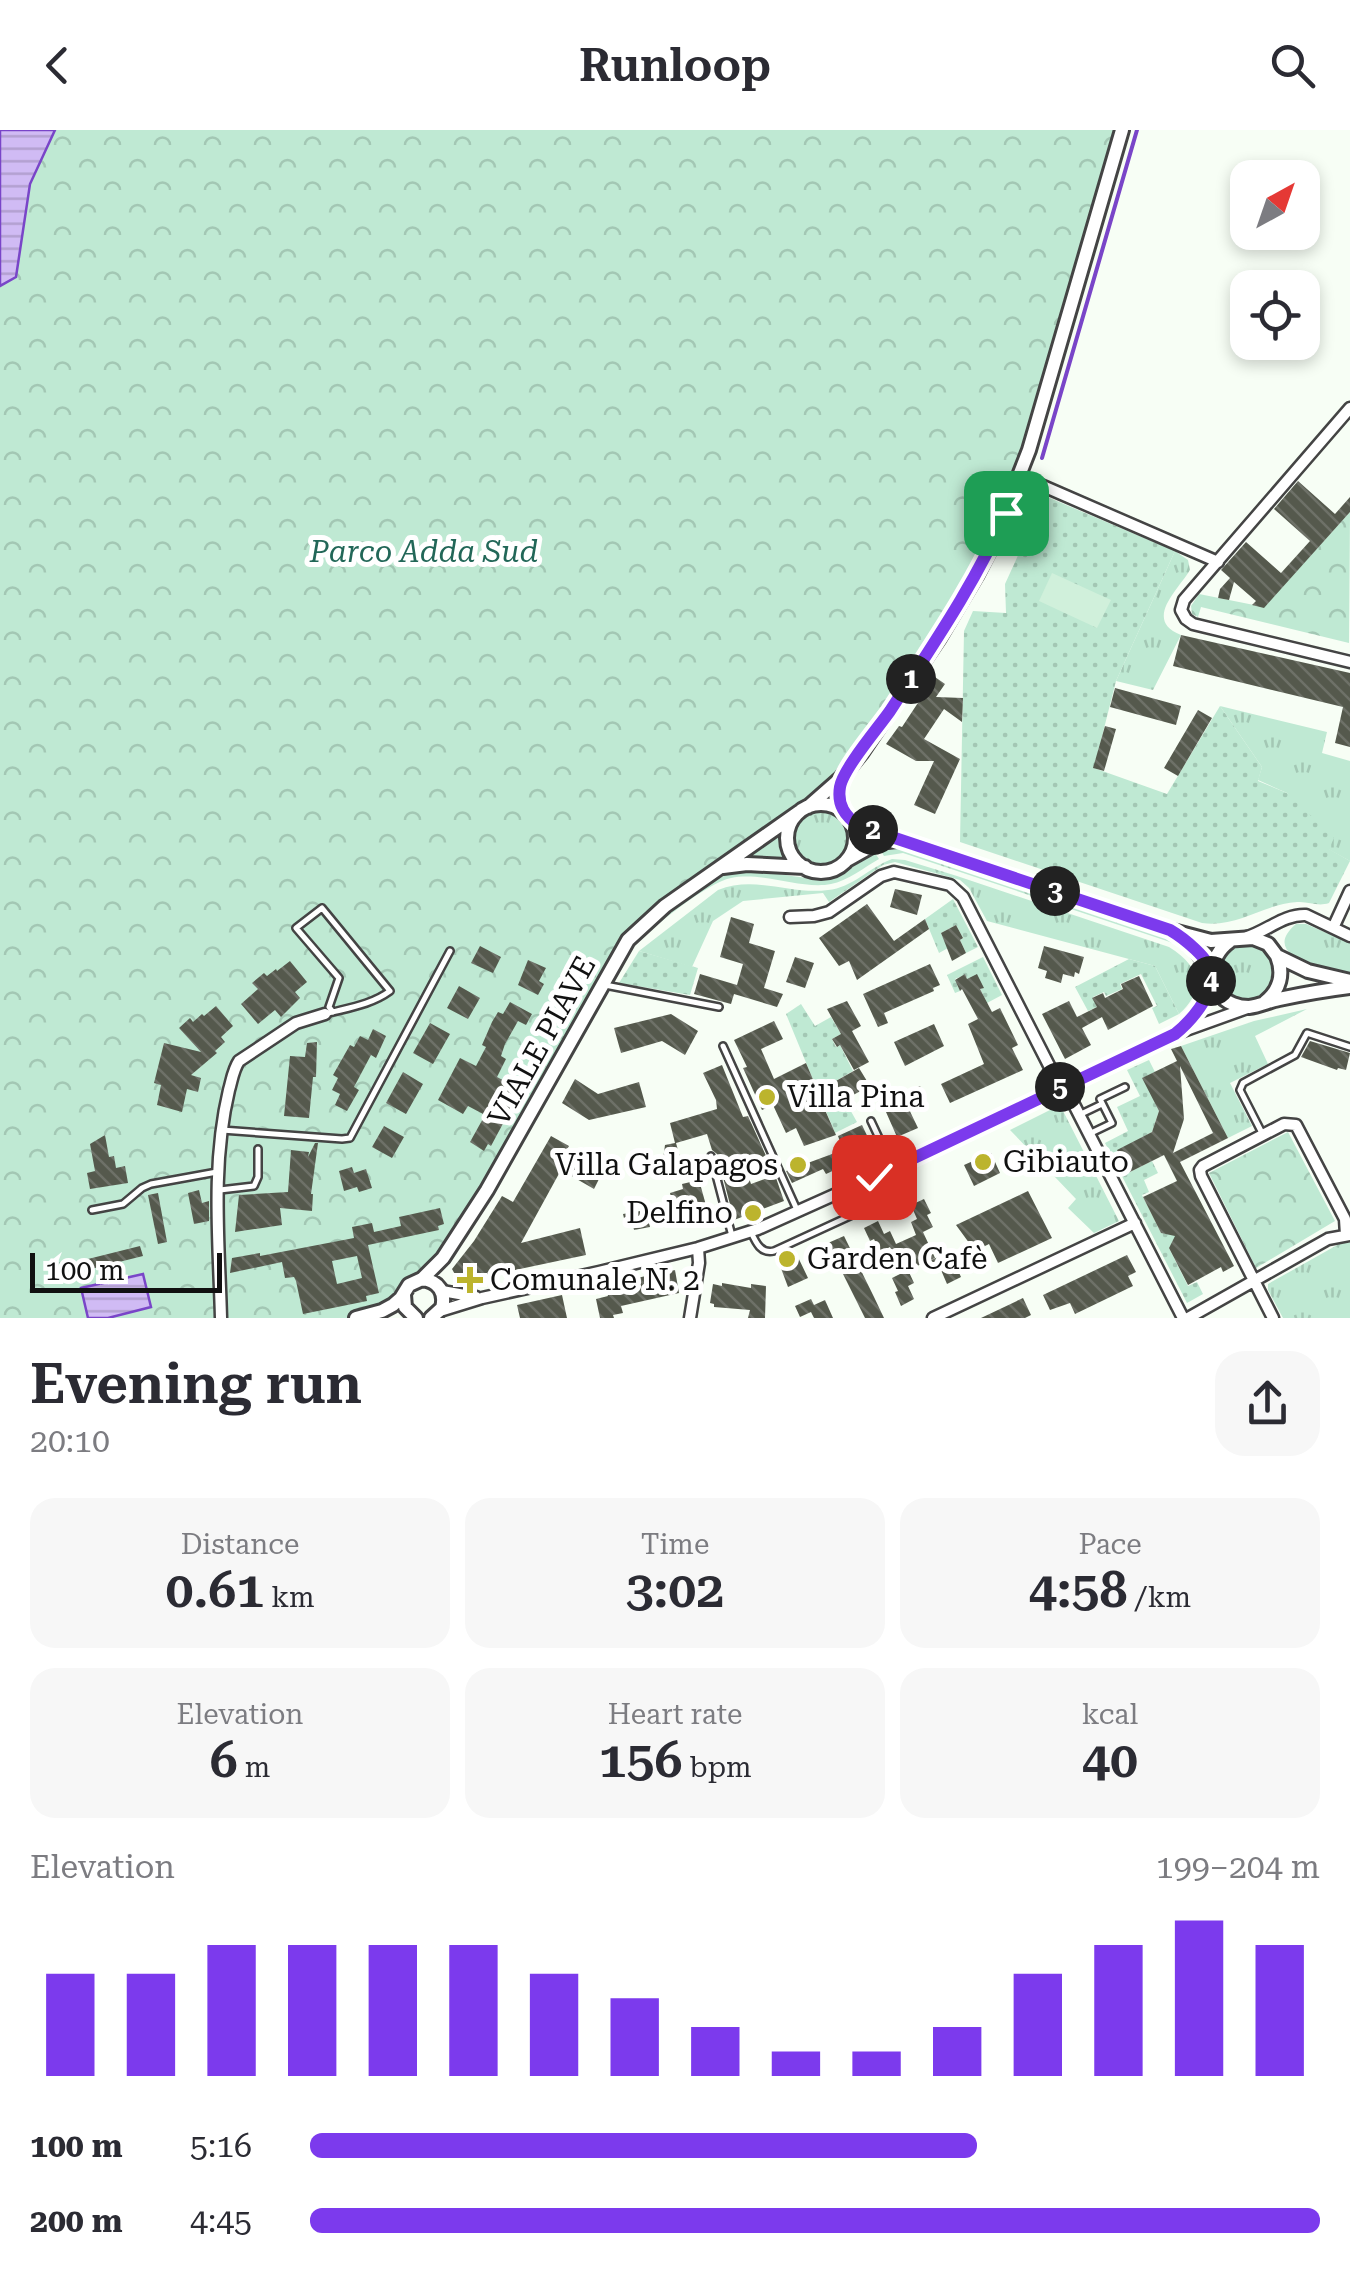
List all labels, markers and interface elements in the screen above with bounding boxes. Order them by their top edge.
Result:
icon: back [30,38,85,93]
icon: search [1265,38,1320,93]
text: Runloop [579,39,771,92]
north arrow [1230,160,1320,250]
map controls [1230,160,1320,360]
button: locate [1230,270,1320,360]
pin [964,471,1049,556]
icon: arrive [979,486,1034,541]
park label: Parco Adda Sud [309,534,538,569]
pin: 1 [886,654,936,704]
text: 1 [903,662,919,695]
pin: 2 [848,805,898,855]
text: 2 [865,813,881,846]
pin: 3 [1030,866,1080,916]
text: 3 [1047,874,1063,907]
street label: VIALE PIAVE [481,950,603,1132]
pin: 4 [1186,956,1236,1006]
text: 4 [1203,964,1219,997]
pin: 5 [1035,1062,1085,1112]
text: 5 [1052,1070,1068,1103]
place label: Villa Pina [787,1079,925,1114]
marker: Villa Pina [756,1086,778,1108]
pin [832,1135,917,1220]
place label: Gibiauto [1003,1144,1129,1179]
place label: Villa Galapagos [555,1147,778,1182]
icon: check [847,1150,902,1205]
marker: Gibiauto [972,1151,994,1173]
marker: Villa Galapagos [787,1154,809,1176]
place label: Delfino [626,1195,733,1230]
marker: Delfino [742,1202,764,1224]
place label: Garden Cafè [807,1241,988,1276]
scale bar [30,1248,222,1292]
marker: Garden Cafè [776,1248,798,1270]
text: 100 m [45,1254,125,1287]
place label: Comunale N. 2 [490,1262,700,1297]
marker: Comunale N. 2 [459,1269,481,1291]
button: share [1215,1351,1320,1456]
text: Evening run [30,1352,362,1416]
text: 20:10 [30,1422,110,1460]
text: Distance [181,1528,299,1561]
text: Time [641,1528,709,1561]
text: Pace [1078,1528,1142,1561]
text: 0.61 [165,1561,264,1619]
text: 3:02 [626,1561,724,1619]
text: 4:58 [1029,1561,1128,1619]
text: km [264,1581,315,1614]
text: /km [1128,1581,1191,1614]
text: Elevation [177,1698,303,1731]
text: Heart rate [608,1698,742,1731]
text: kcal [1082,1698,1138,1731]
text: 6 [210,1731,238,1789]
text: 156 [599,1731,683,1789]
text: 40 [1082,1731,1138,1789]
text: m [238,1751,270,1784]
text: bpm [683,1751,752,1784]
text: Elevation [30,1848,175,1886]
text: 199–204 m [1156,1848,1320,1886]
text: 100 m [30,2127,123,2165]
text: 5:16 [190,2127,252,2165]
text: 200 m [30,2202,123,2240]
text: 4:45 [190,2202,252,2240]

